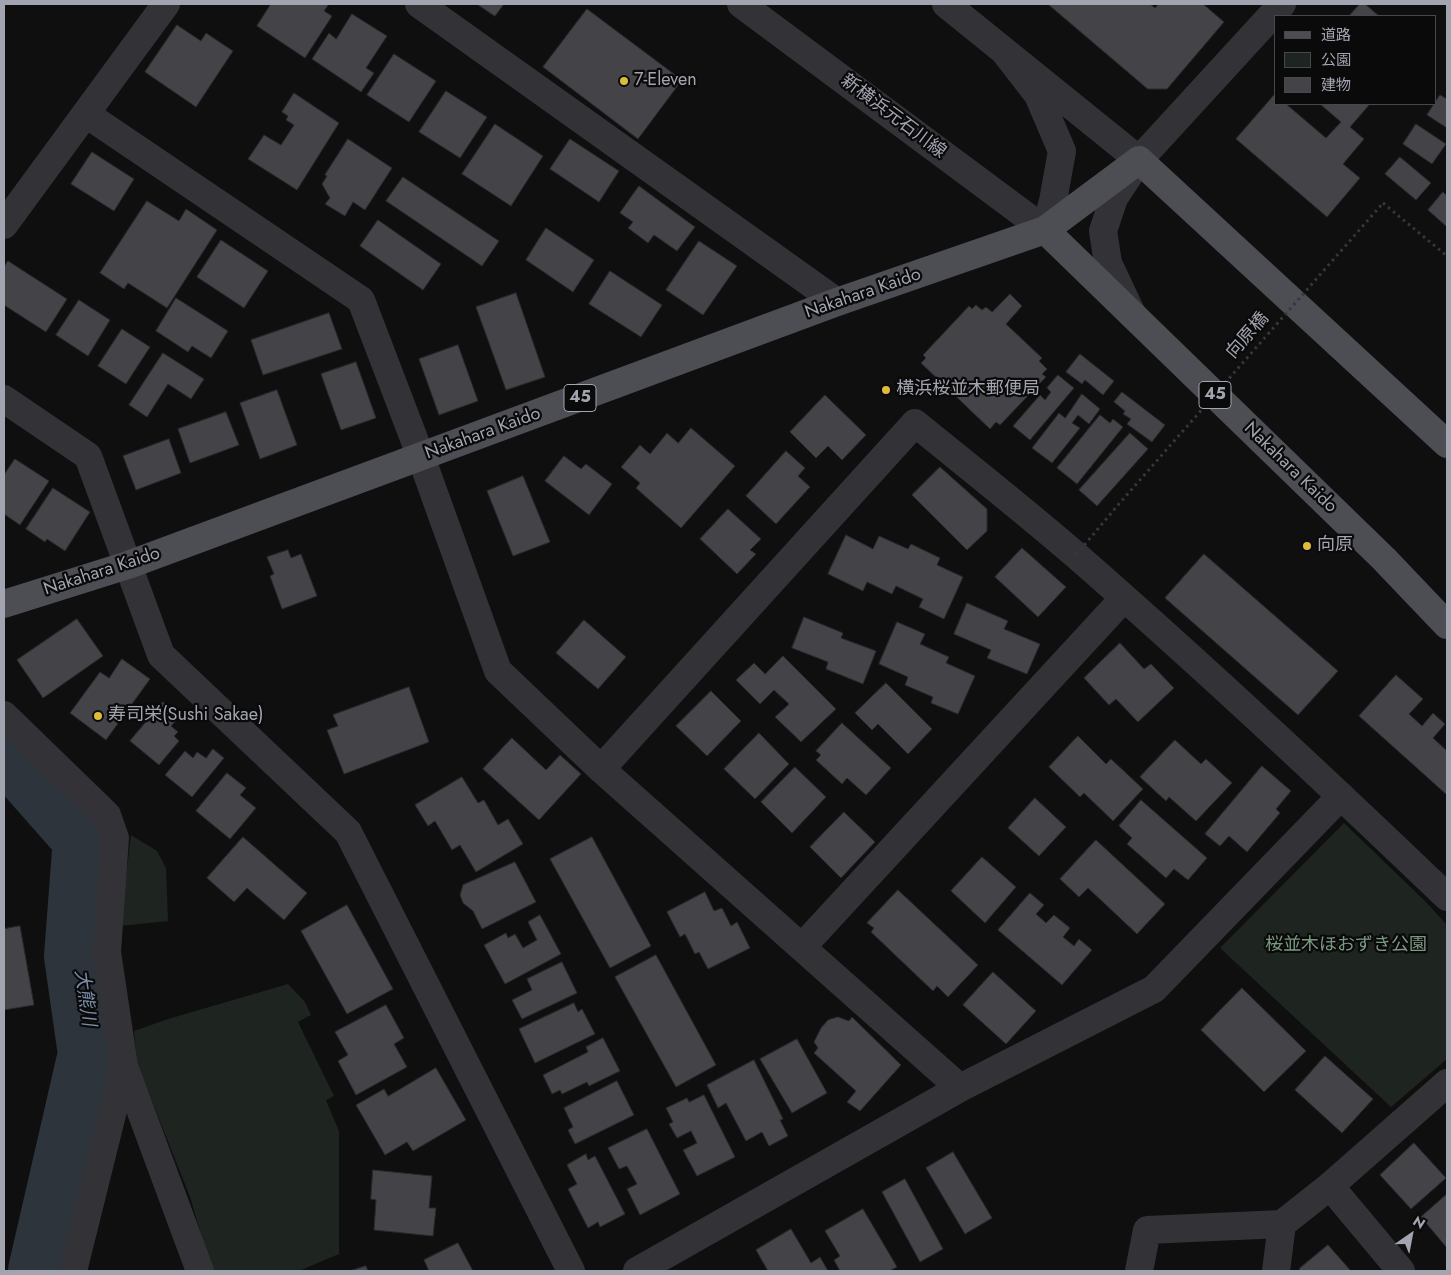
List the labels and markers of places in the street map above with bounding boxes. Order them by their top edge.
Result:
place label: 7-Eleven [634,70,697,92]
marker: 7-Eleven [618,75,630,87]
place label: 横浜桜並木郵便局 [896,379,1040,401]
marker: 横浜桜並木郵便局 [880,384,892,396]
place label: 向原 [1317,535,1353,557]
marker: 向原 [1301,540,1313,552]
place label: 寿司栄(Sushi Sakae) [108,705,264,727]
marker: 寿司栄(Sushi Sakae) [92,710,104,722]

